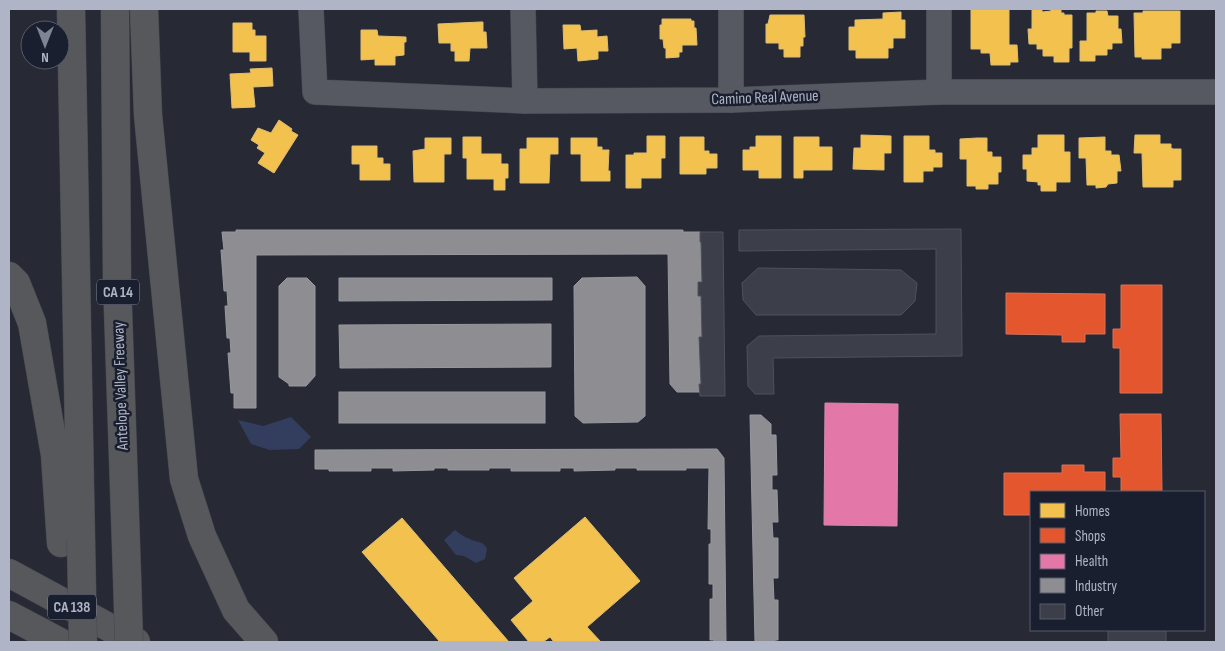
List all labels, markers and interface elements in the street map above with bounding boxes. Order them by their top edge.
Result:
north arrow [20,20,70,70]
text: N [41,49,49,66]
street label: Camino Real Avenue [711,87,819,109]
road number: CA 14 [97,280,139,304]
street label: Antelope Valley Freeway [109,321,133,452]
legend [1030,491,1205,631]
text: Homes [1075,502,1110,521]
text: Shops [1075,527,1106,546]
text: Health [1075,552,1108,571]
text: Industry [1075,577,1117,596]
road number: CA 138 [48,594,96,620]
text: Other [1075,602,1104,621]

